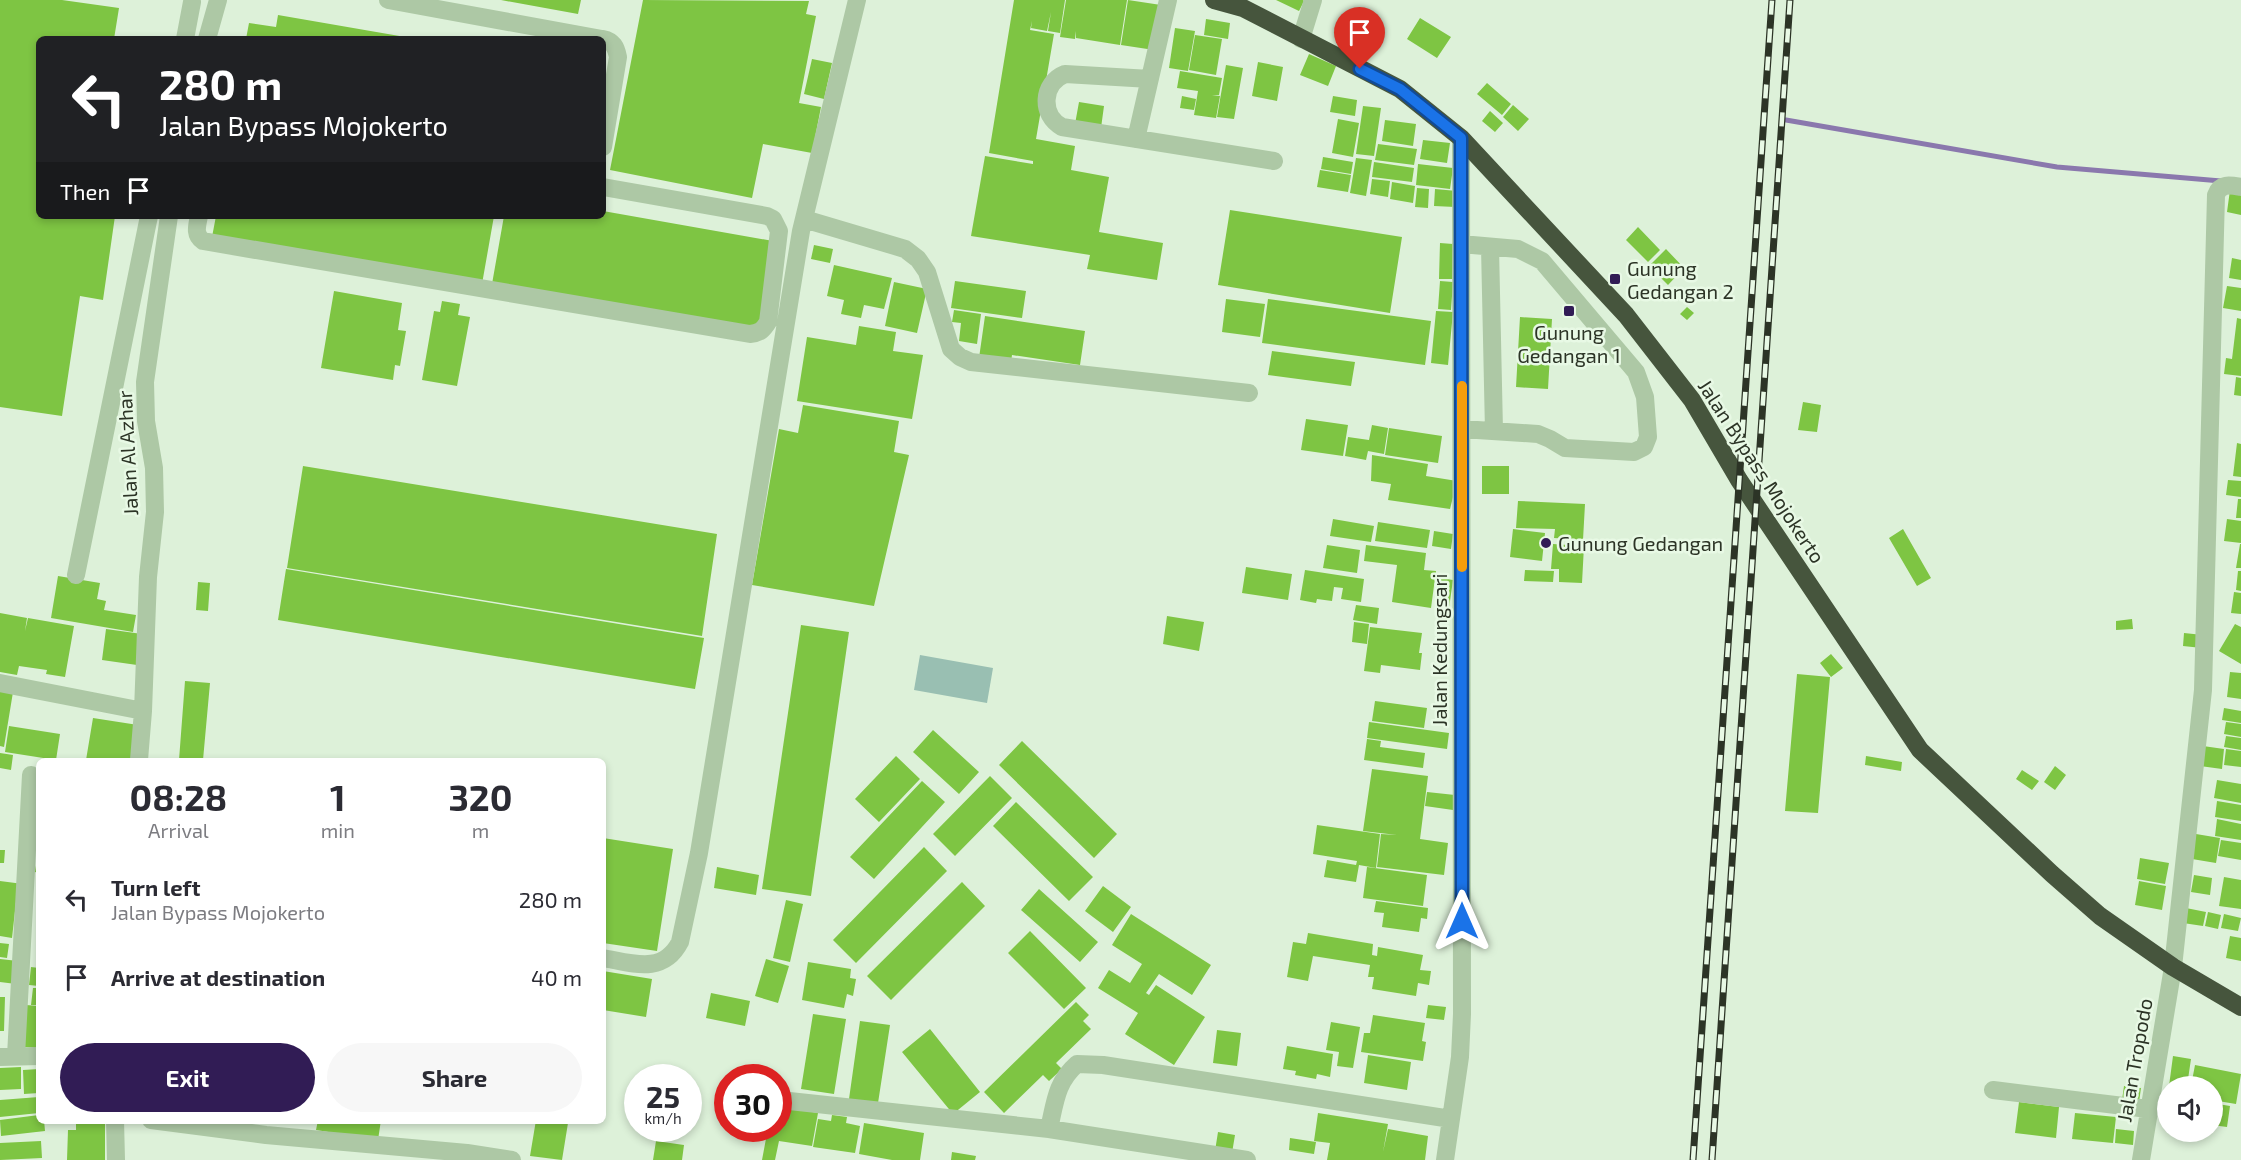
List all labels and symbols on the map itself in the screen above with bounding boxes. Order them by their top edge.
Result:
pin [1334,7,1385,69]
place label: Gunung Gedangan 2 [1627,256,1734,303]
marker: Gunung Gedangan 2 [1608,272,1622,286]
marker: Gunung Gedangan 1 [1562,304,1576,318]
place label: Gunung Gedangan 1 [1517,320,1621,367]
street label: Jalan Bypass Mojokerto [1694,375,1830,567]
street label: Jalan Al Azhar [112,390,142,516]
place label: Gunung Gedangan [1558,531,1723,555]
marker: Gunung Gedangan [1539,536,1553,550]
street label: Jalan Kedungsari [1427,574,1451,726]
position arrow [1430,889,1494,953]
street label: Jalan Tropodo [2111,996,2157,1124]
speed limit sign: 30 [714,1064,792,1142]

